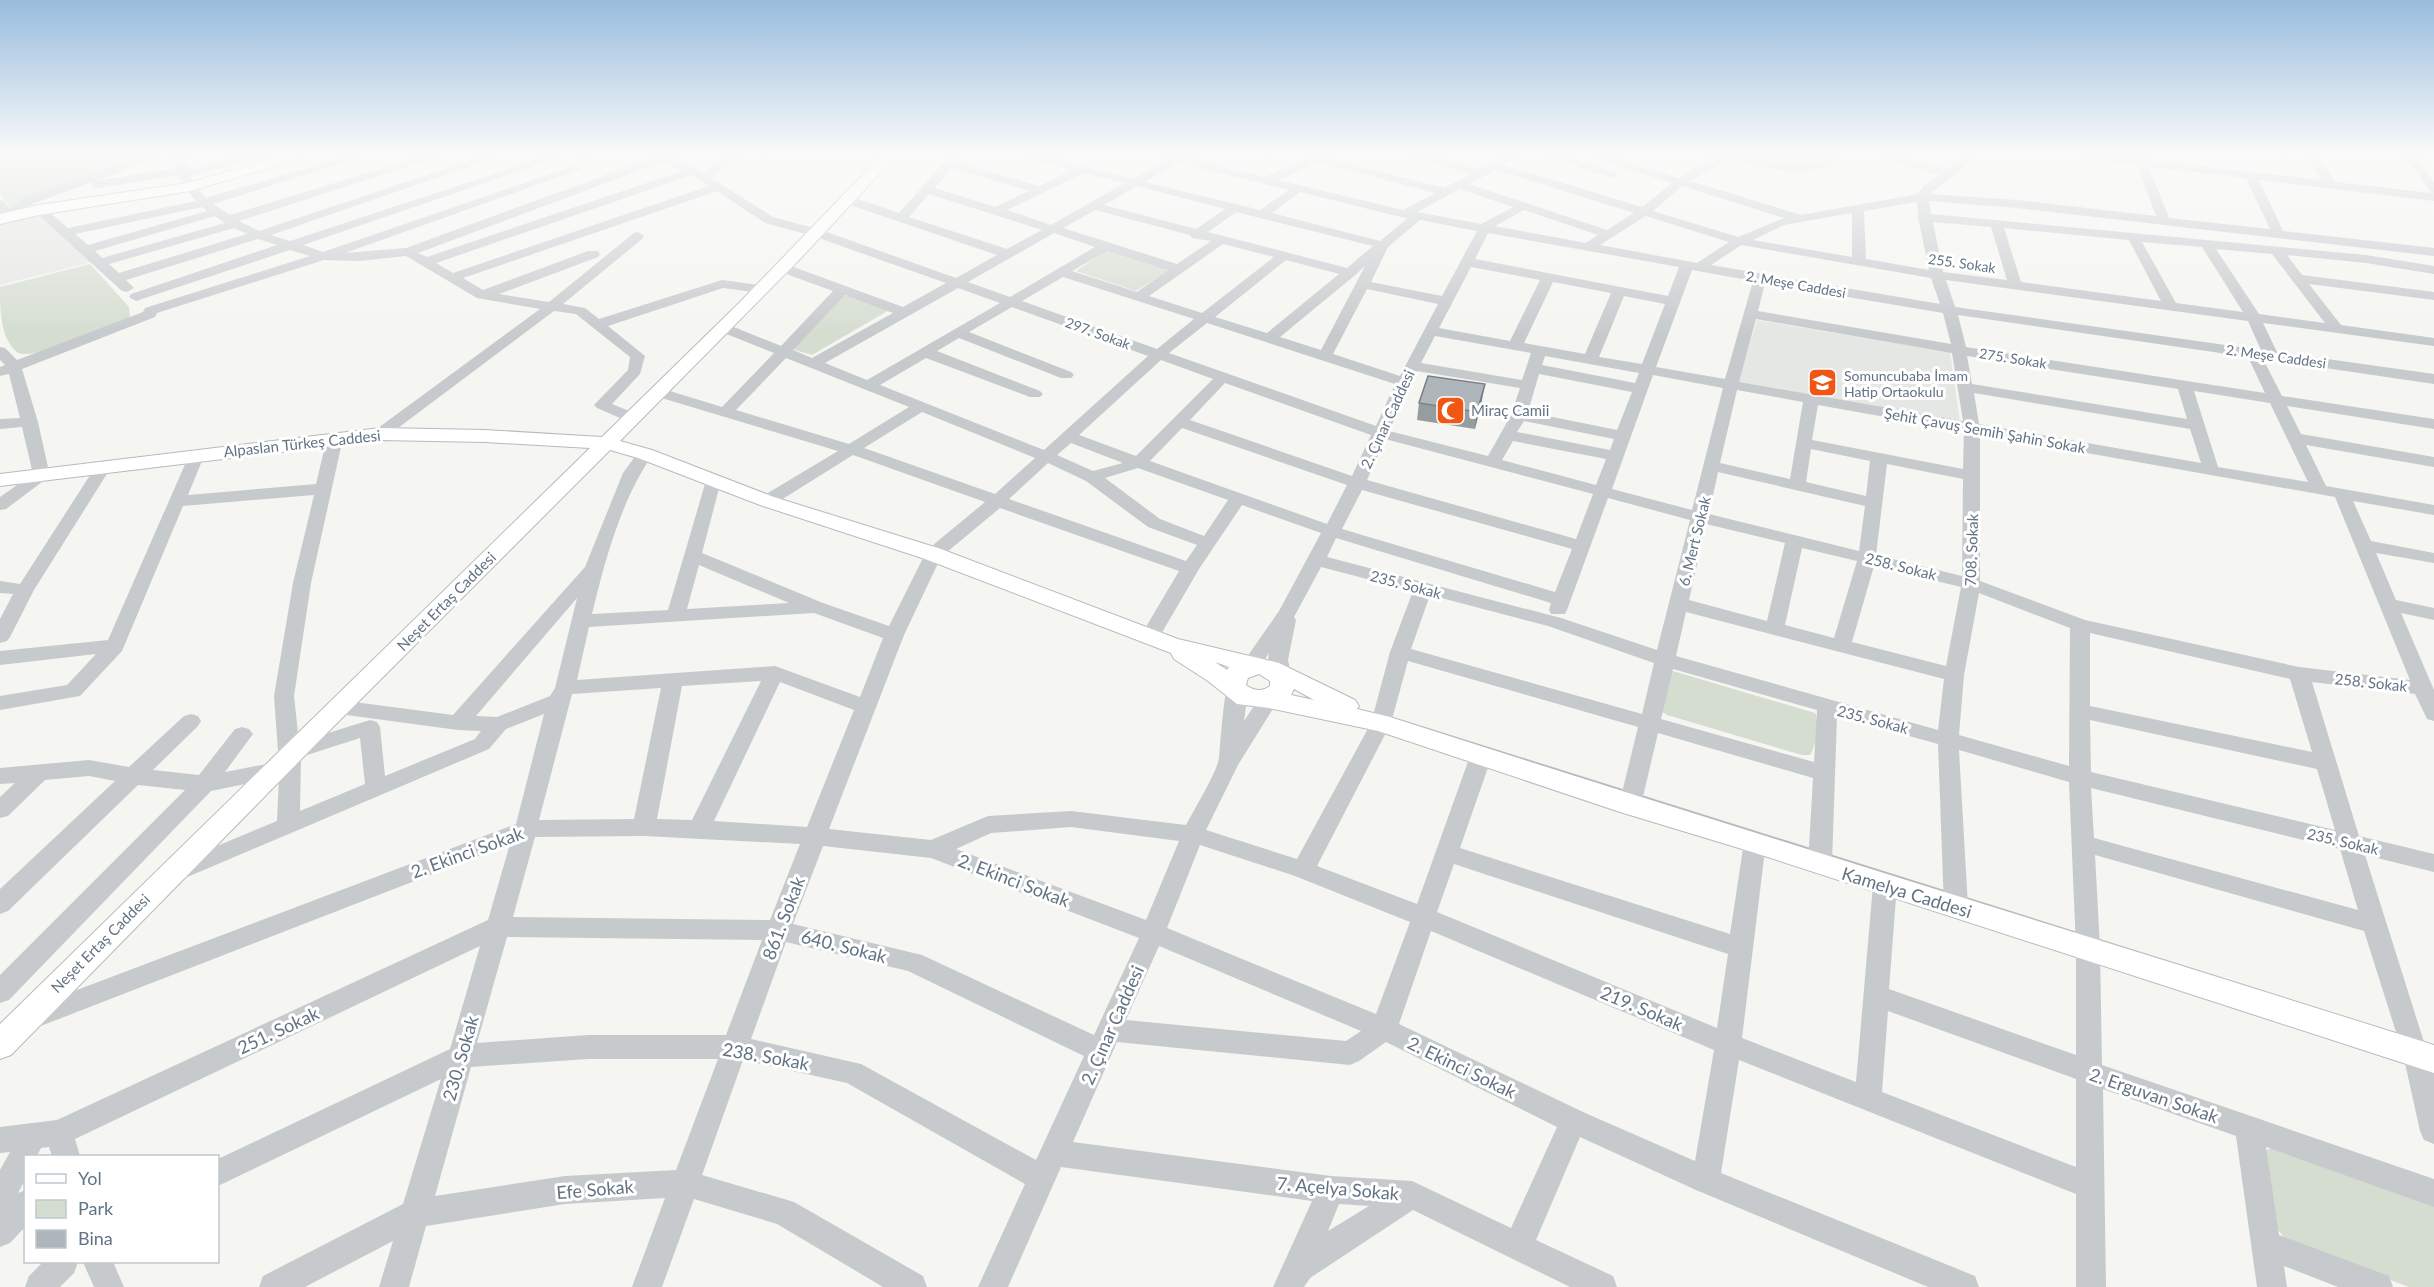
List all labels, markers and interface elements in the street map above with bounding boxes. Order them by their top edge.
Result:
street label: 255. Sokak [1927,250,1998,276]
street label: 2. Meşe Caddesi [1745,267,1847,301]
street label: 297. Sokak [1063,313,1134,353]
street label: 2. Meşe Caddesi [2225,341,2327,371]
street label: 275. Sokak [1978,344,2049,372]
street label: 2. Çınar Caddesi [1356,367,1418,471]
school or university icon: Somuncubaba İmam Hatip Ortaokulu [1807,367,1839,399]
place label: Somuncubaba İmam Hatip Ortaokulu [1844,367,1968,400]
mosque icon: Miraç Camii [1434,394,1466,426]
place label: Miraç Camii [1471,401,1549,419]
street label: Şehit Çavuş Semih Şahin Sokak [1883,403,2087,457]
street label: Alpaslan Türkeş Caddesi [223,426,381,460]
street label: 6. Mert Sokak [1674,494,1714,588]
street label: 708. Sokak [1961,513,1981,587]
street label: Neşet Ertaş Caddesi [393,548,499,654]
street label: 258. Sokak [1864,548,1939,584]
street label: 235. Sokak [1369,566,1444,602]
street label: 258. Sokak [2334,669,2409,695]
street label: 235. Sokak [1836,701,1911,737]
street label: 2. Ekinci Sokak [408,821,527,882]
street label: 235. Sokak [2306,824,2381,858]
street label: 2. Ekinci Sokak [955,849,1074,912]
street label: Kamelya Caddesi [1839,862,1975,922]
street label: 861. Sokak [757,872,809,963]
street label: Neşet Ertaş Caddesi [47,890,153,996]
street label: 640. Sokak [799,925,890,967]
street label: 2. Çınar Caddesi [1076,962,1148,1088]
street label: 219. Sokak [1598,981,1687,1036]
street label: 251. Sokak [234,1001,323,1058]
street label: 230. Sokak [437,1012,483,1103]
street label: 2. Ekinci Sokak [1404,1031,1521,1103]
street label: 238. Sokak [721,1038,812,1075]
street label: 2. Erguvan Sokak [2087,1063,2222,1128]
legend [24,1155,219,1263]
text: Yol [78,1167,102,1189]
street label: 7. Açelya Sokak [1276,1172,1401,1204]
street label: Efe Sokak [556,1175,635,1203]
text: Park [78,1197,114,1219]
text: Bina [78,1227,113,1249]

